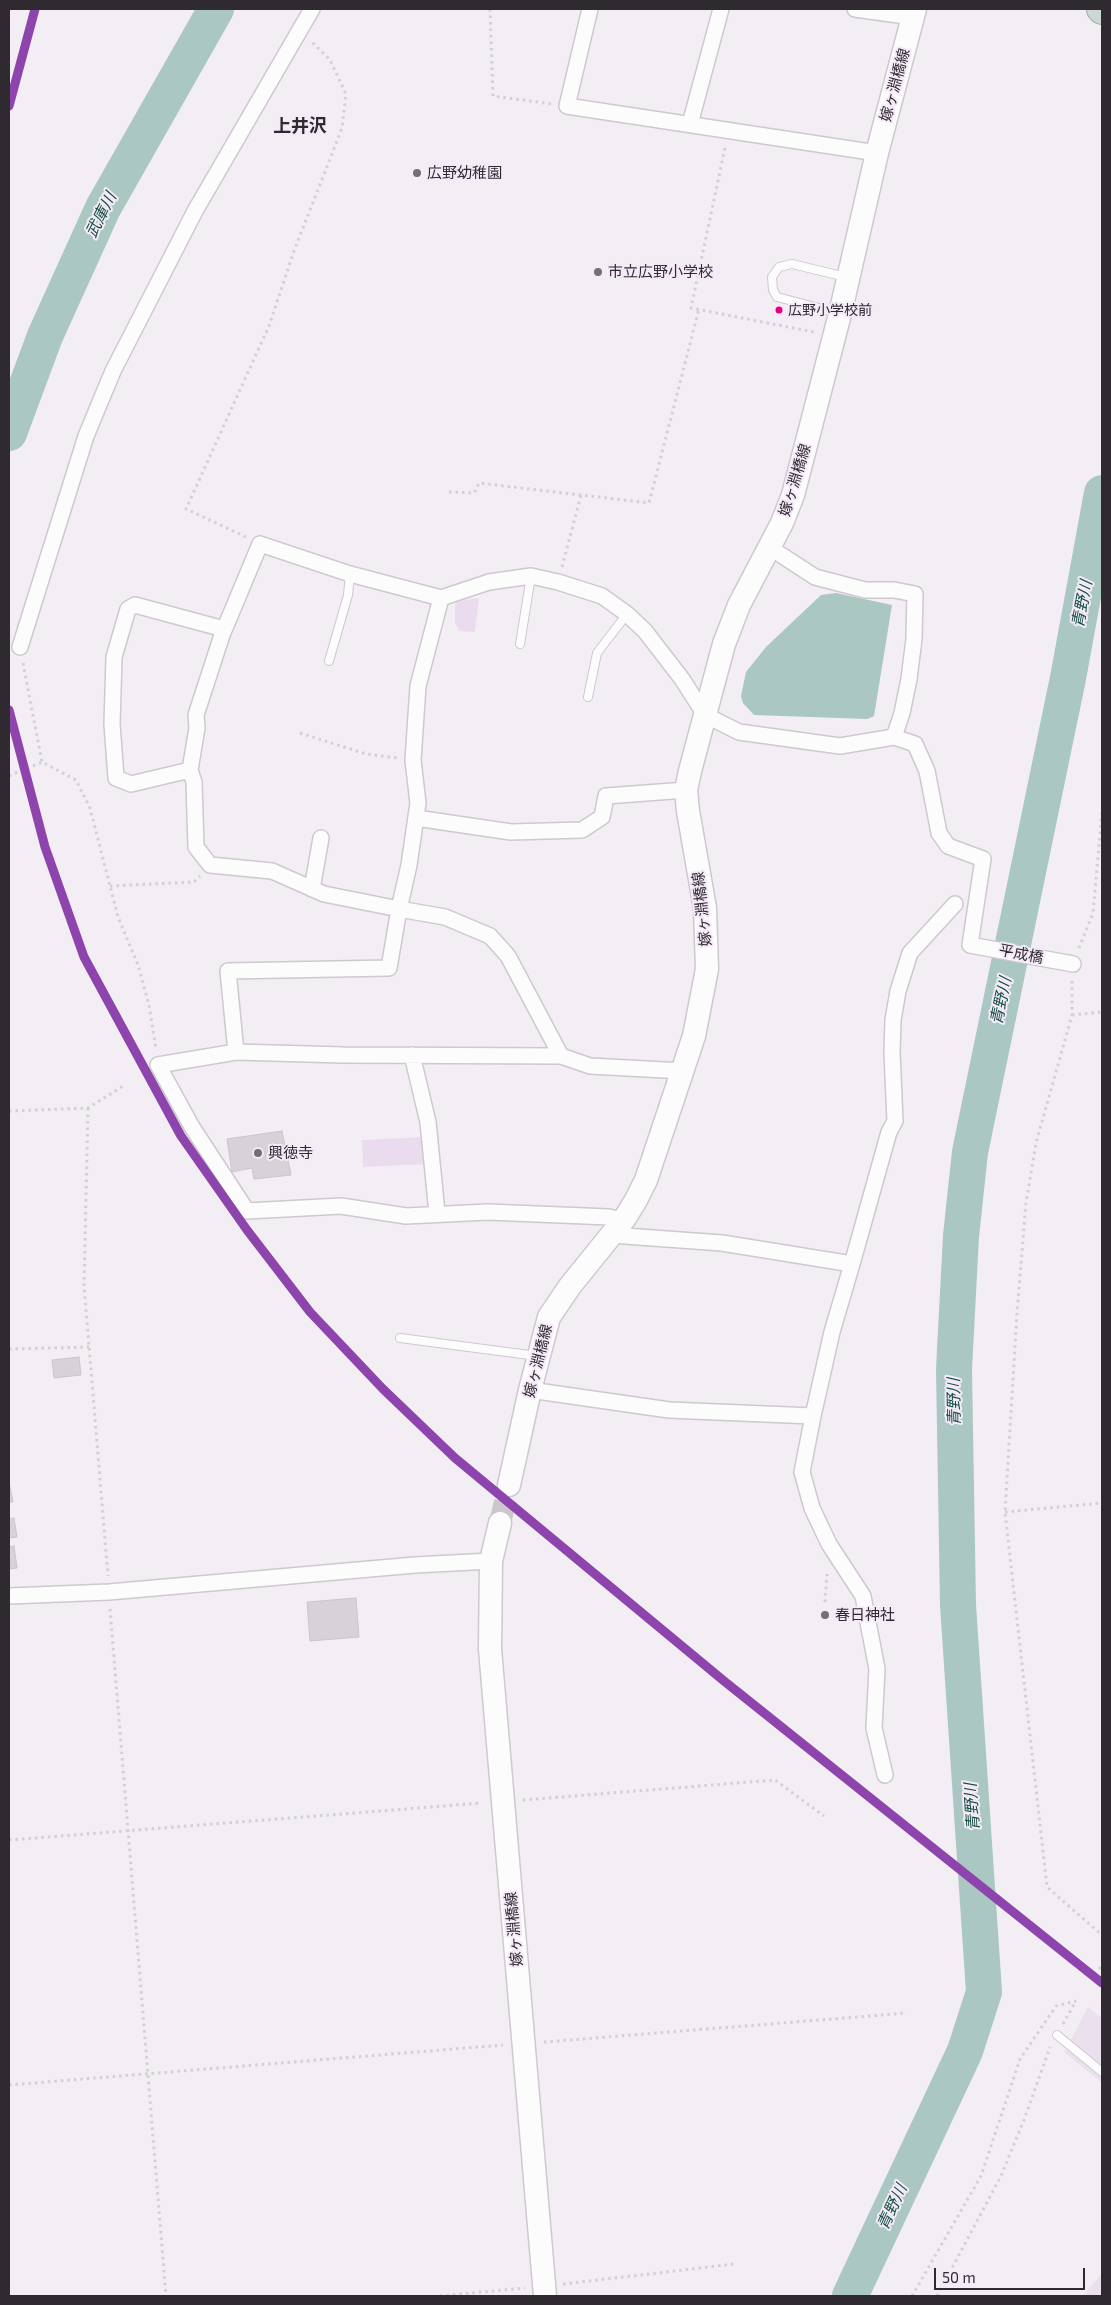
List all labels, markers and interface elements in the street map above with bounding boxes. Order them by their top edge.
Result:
street label: 嫁ヶ淵橋線 [877,46,913,124]
district label: 上井沢 [273,115,327,137]
place label: 広野幼稚園 [427,164,502,182]
marker: 広野幼稚園 [411,167,423,179]
water label: 武庫川 [82,189,120,241]
place label: 市立広野小学校 [608,263,713,281]
marker: 市立広野小学校 [592,266,604,278]
place label: 広野小学校前 [788,302,872,318]
marker: 広野小学校前 [774,305,784,315]
street label: 嫁ヶ淵橋線 [775,442,815,518]
water label: 青野川 [1068,579,1096,629]
street label: 嫁ヶ淵橋線 [689,871,715,947]
street label: 平成橋 [997,941,1045,967]
water label: 青野川 [987,976,1015,1026]
place label: 興徳寺 [268,1144,313,1162]
marker: 興徳寺 [252,1147,264,1159]
street label: 嫁ヶ淵橋線 [520,1322,556,1400]
water label: 青野川 [944,1378,964,1426]
place label: 春日神社 [835,1606,895,1624]
marker: 春日神社 [819,1609,831,1621]
water label: 青野川 [961,1782,983,1832]
street label: 嫁ヶ淵橋線 [502,1891,526,1967]
water label: 青野川 [873,2181,911,2233]
scale bar [936,2258,1087,2290]
text: 50 m [942,2268,976,2286]

